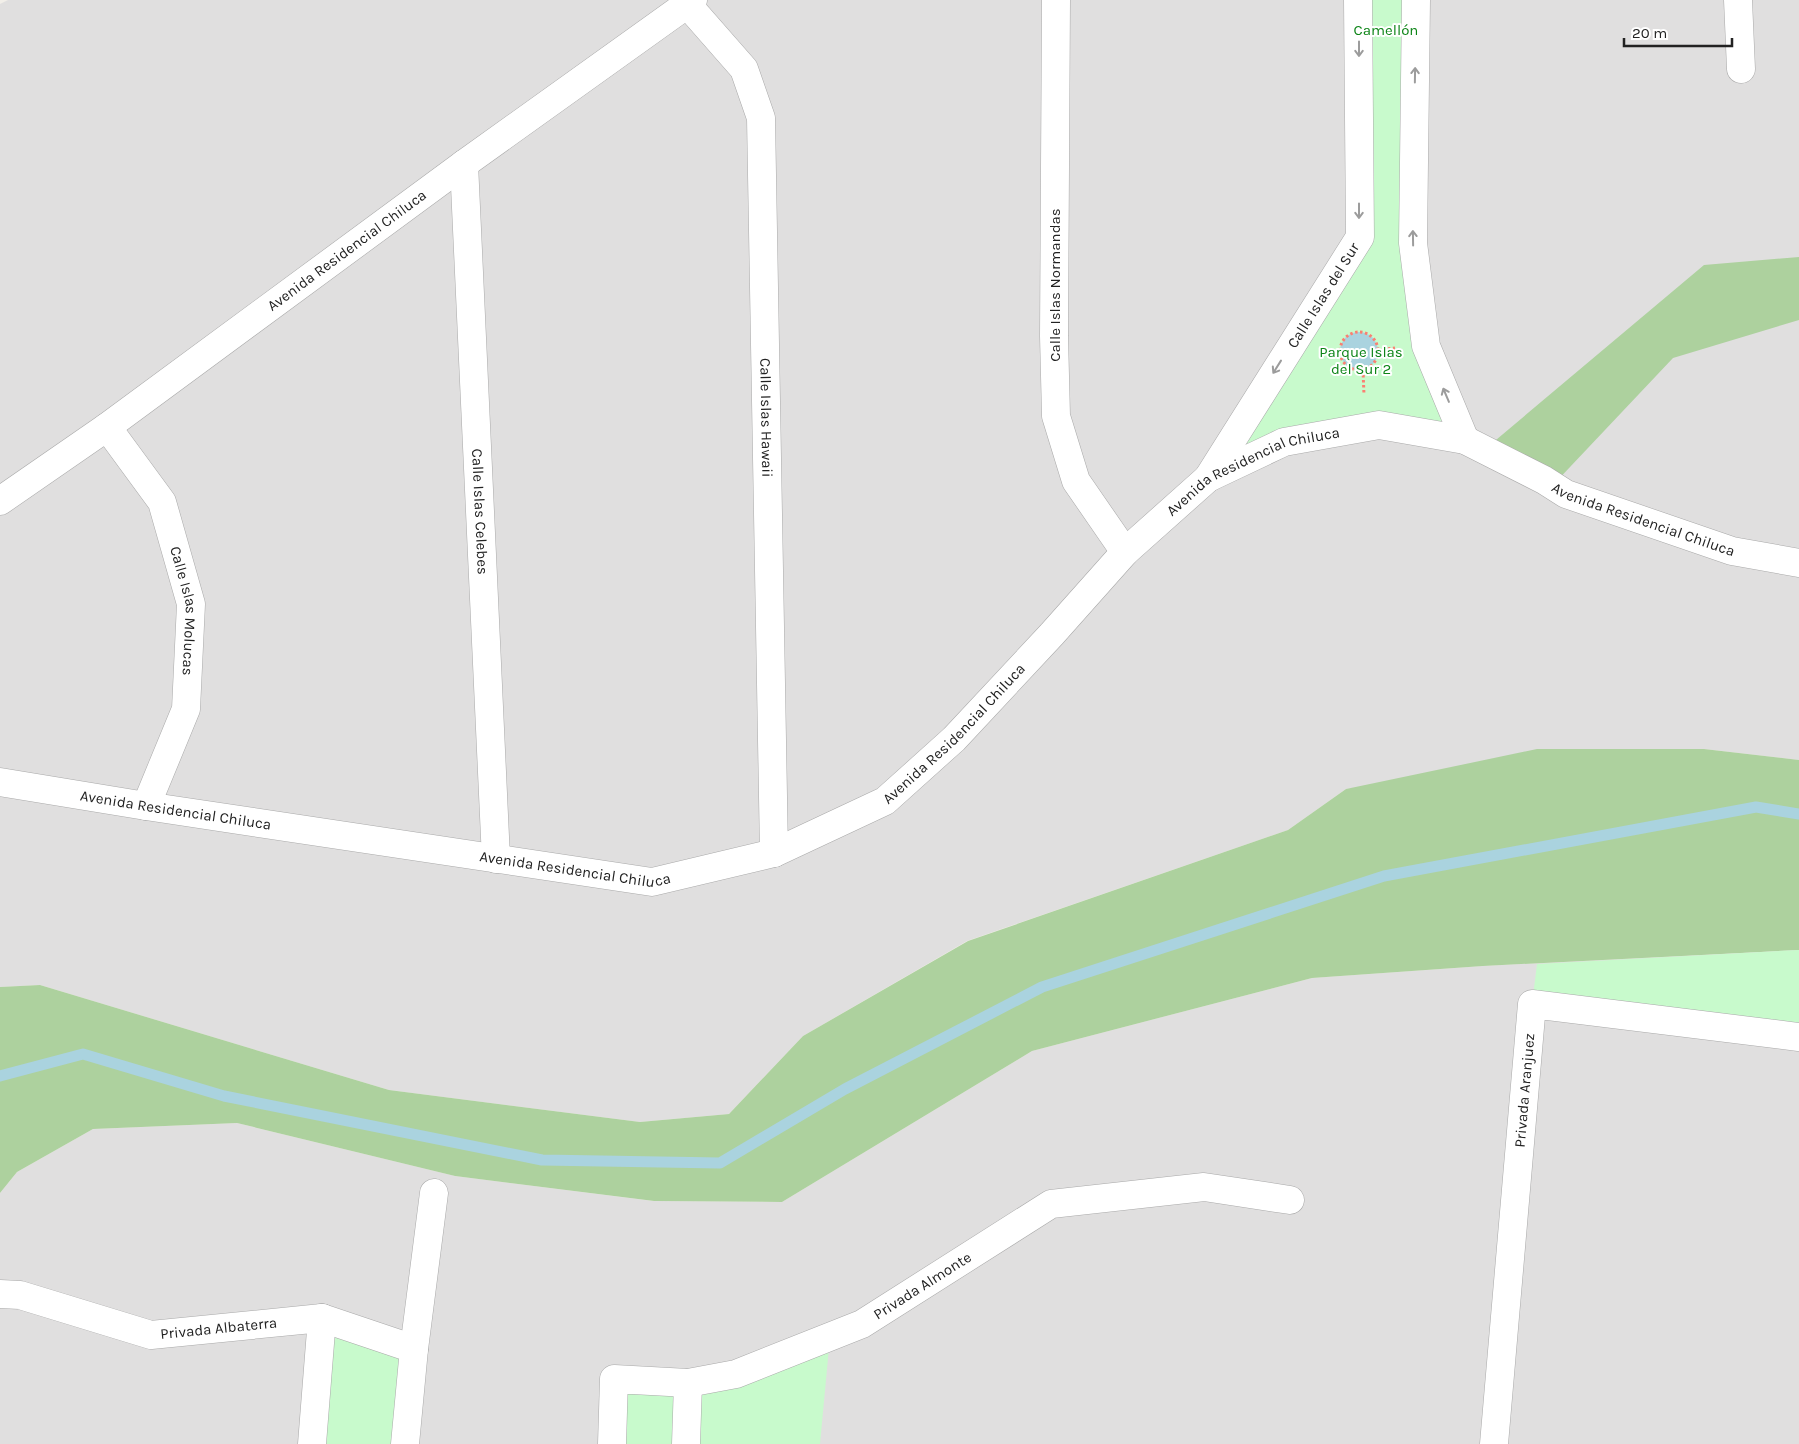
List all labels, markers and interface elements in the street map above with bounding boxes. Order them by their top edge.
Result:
scale bar [1624,15,1732,47]
park label: Camellón [1354,21,1418,39]
text: 20 m [1632,24,1667,42]
one-way arrow [1354,40,1364,56]
one-way arrow [1410,68,1420,84]
street label: Avenida Residencial Chiluca [264,186,430,315]
one-way arrow [1354,202,1364,219]
street label: Calle Islas Normandas [1046,208,1064,362]
one-way arrow [1408,230,1418,246]
street label: Calle Islas del Sur [1283,239,1363,351]
park label: Parque Islas del Sur 2 [1319,343,1403,378]
street label: Calle Islas Hawaii [756,358,776,478]
one-way arrow [1272,360,1282,374]
one-way arrow [1441,388,1450,403]
street label: Avenida Residencial Chiluca [1163,423,1341,520]
street label: Calle Islas Celebes [468,448,492,575]
street label: Avenida Residencial Chiluca [1548,478,1737,560]
street label: Calle Islas Molucas [166,544,200,676]
street label: Avenida Residencial Chiluca [879,660,1029,808]
street label: Avenida Residencial Chiluca [79,786,273,834]
street label: Avenida Residencial Chiluca [478,847,672,891]
street label: Privada Aranjuez [1511,1032,1538,1148]
street label: Privada Almonte [870,1248,975,1323]
street label: Privada Albaterra [159,1314,278,1343]

